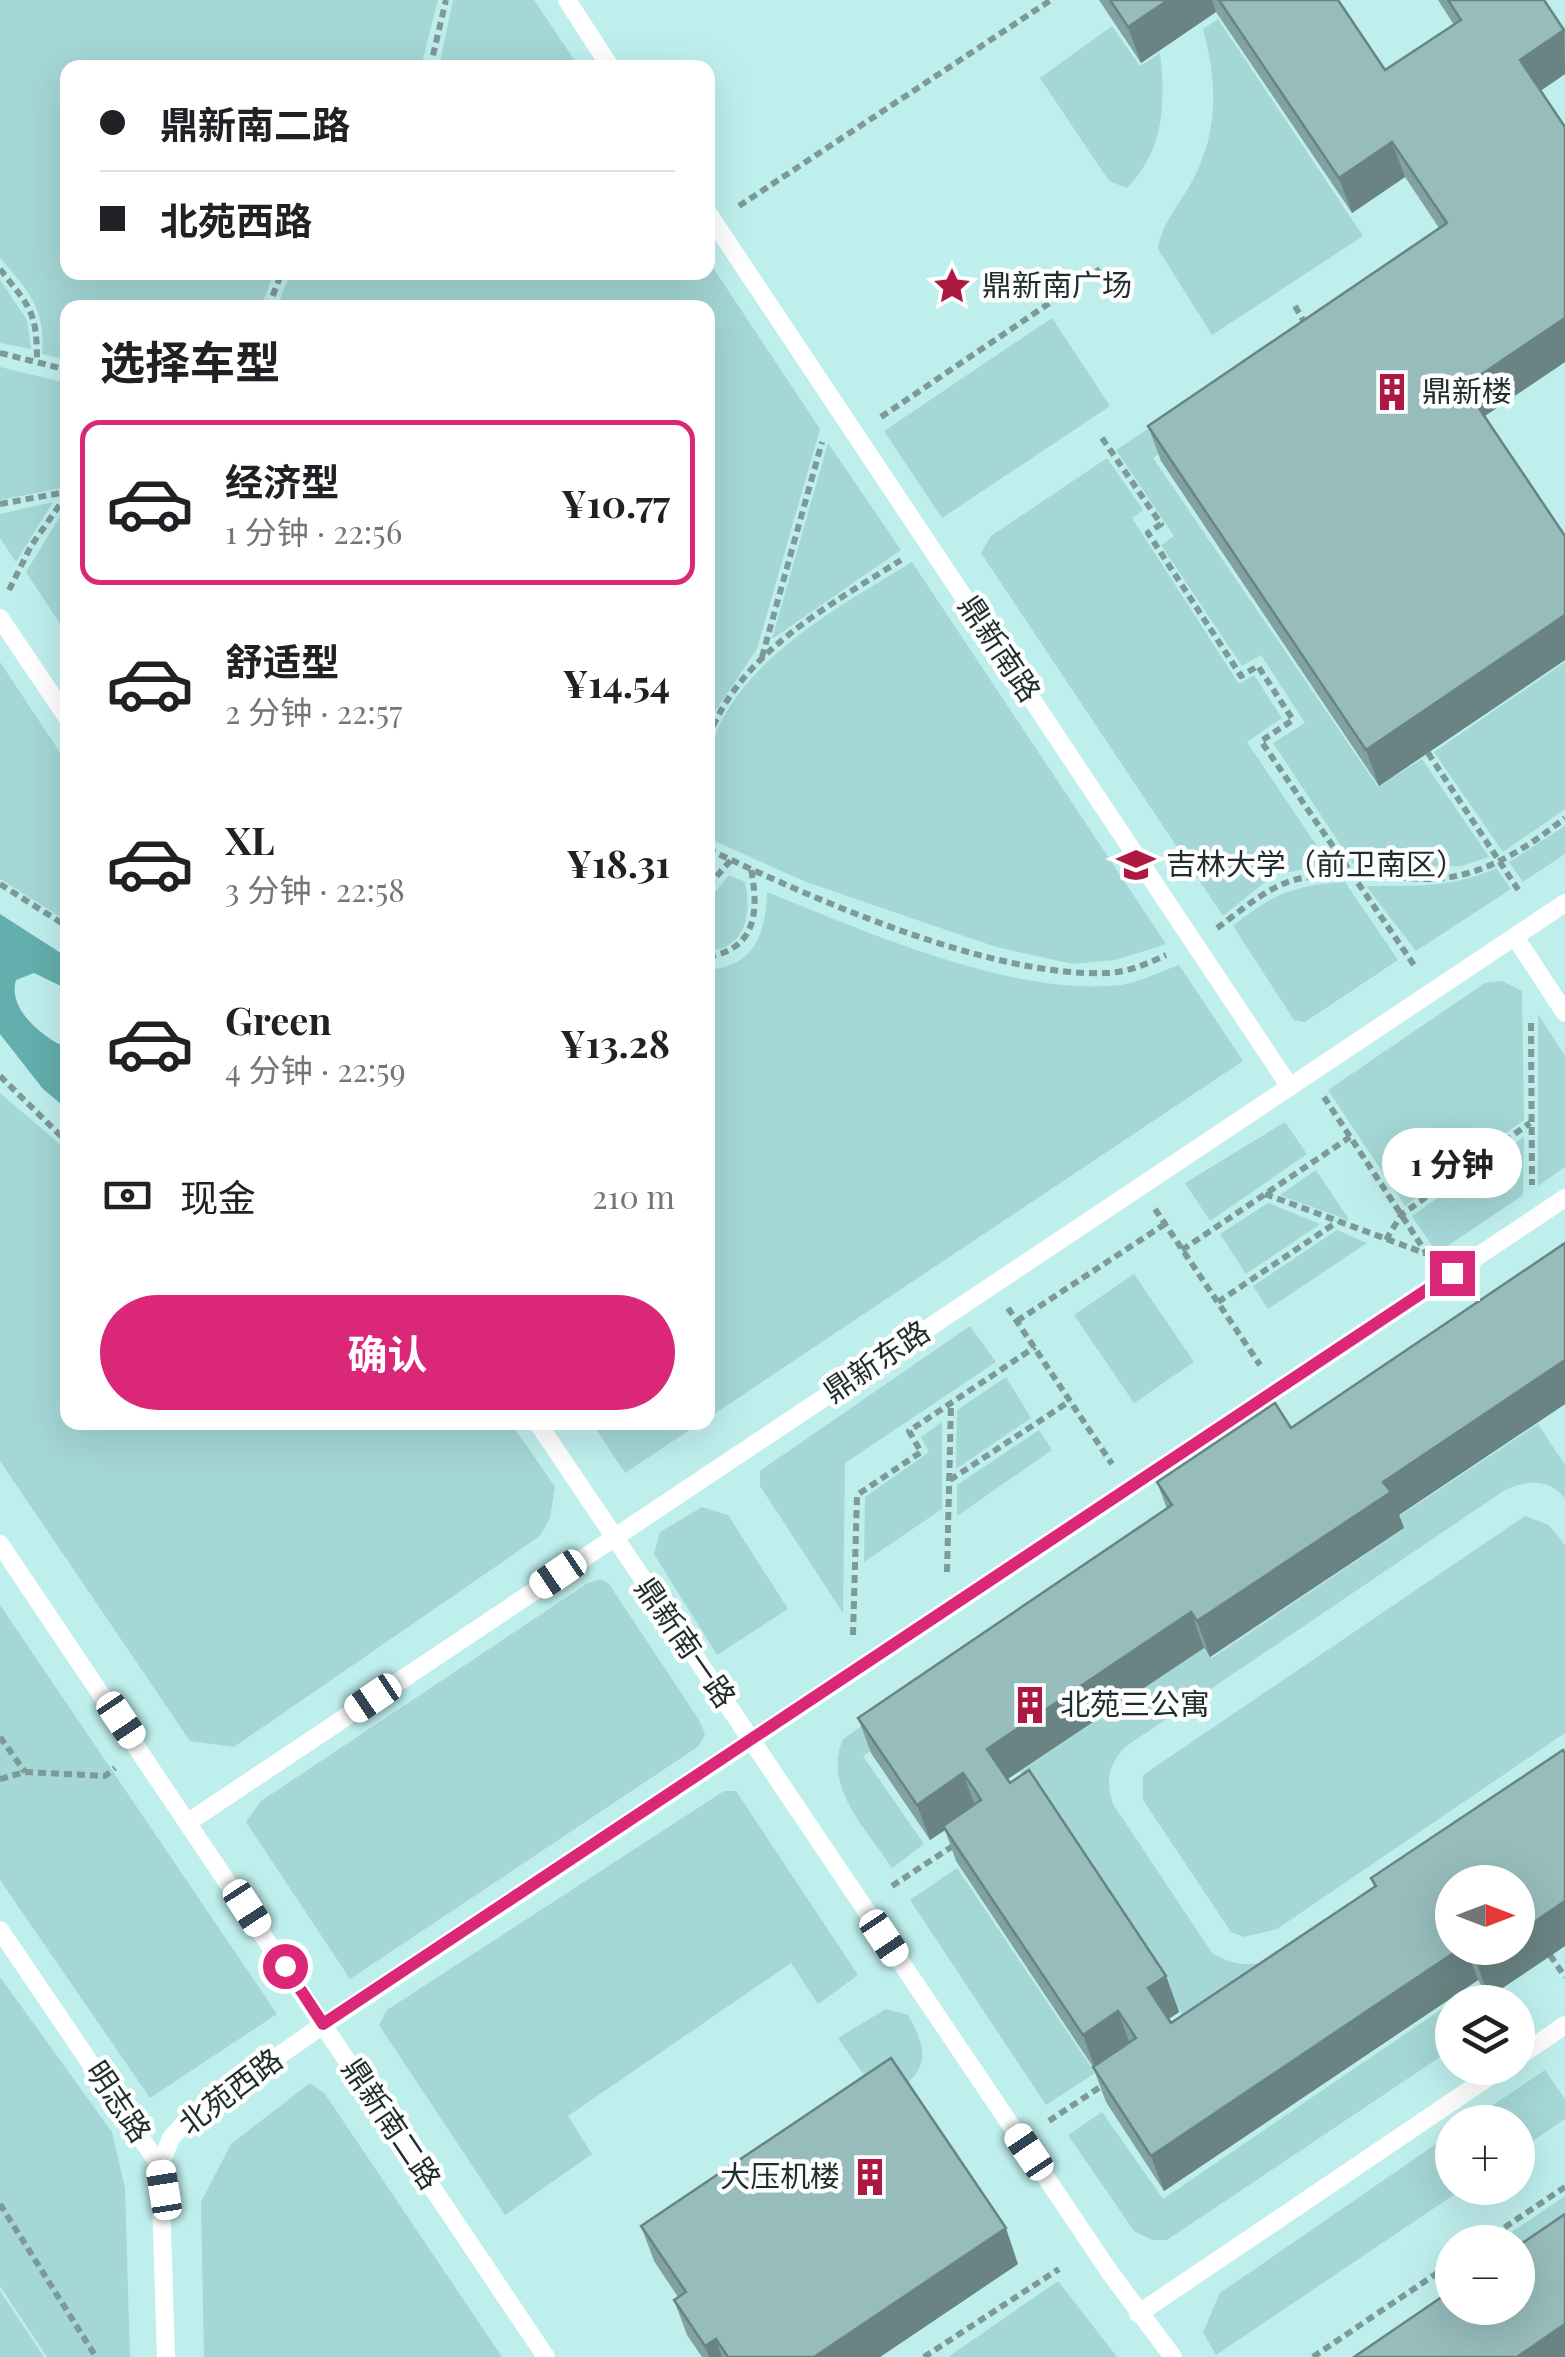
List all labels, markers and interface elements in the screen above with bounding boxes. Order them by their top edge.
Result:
text: 鼎新南二路 [160,98,350,149]
text: 北苑西路 [160,194,312,245]
place label: 鼎新南广场 [982,264,1132,304]
place icon: 鼎新南广场 [931,265,973,307]
text: 选择车型 [100,330,280,390]
place label: 鼎新楼 [1422,370,1512,410]
building icon: 鼎新楼 [1371,371,1413,413]
text: 经济型 [225,455,339,506]
icon: car [105,458,195,548]
text: ¥10.77 [561,477,670,528]
text: 1 分钟 · 22:56 [225,509,402,552]
street label: 鼎新南路 [951,587,1051,709]
text: 舒适型 [225,635,339,686]
icon: car [105,638,195,728]
text: ¥14.54 [562,657,670,708]
text: 2 分钟 · 22:57 [225,689,402,732]
text: XL [225,814,274,865]
icon: car [105,818,195,908]
text: ¥18.31 [566,837,670,888]
place label: 吉林大学（前卫南区） [1166,843,1466,883]
school or university icon: 吉林大学（前卫南区） [1115,844,1157,886]
text: 3 分钟 · 22:58 [225,867,405,910]
text: Green [225,994,332,1045]
icon: car [105,998,195,1088]
text: ¥13.28 [560,1017,670,1068]
text: 4 分钟 · 22:59 [225,1047,406,1090]
callout: 1 分钟 [1382,1128,1522,1198]
text: 1 分钟 [1410,1141,1494,1184]
icon: cash [100,1168,155,1223]
text: 现金 [180,1171,256,1222]
text: 210 m [592,1174,675,1217]
route end [1430,1251,1475,1296]
button: 确认 [100,1295,675,1410]
street label: 鼎新东路 [815,1310,937,1410]
car [525,1545,591,1603]
street label: 鼎新南一路 [627,1569,746,1715]
car [340,1669,406,1727]
place label: 北苑三公寓 [1060,1683,1210,1723]
building icon: 北苑三公寓 [1009,1684,1051,1726]
car [92,1687,150,1753]
north arrow [1435,1865,1535,1965]
map controls [1435,1865,1535,2325]
car [218,1875,276,1941]
car [855,1905,913,1971]
route start [263,1944,308,1989]
button: layers [1435,1985,1535,2085]
street label: 北苑西路 [170,2038,290,2142]
street label: 鼎新南二路 [334,2050,451,2196]
street label: 明志路 [78,2052,161,2149]
button: + [1435,2105,1535,2205]
car [1000,2119,1058,2185]
place label: 大压机楼 [720,2155,840,2195]
building icon: 大压机楼 [849,2156,891,2198]
car [144,2158,184,2222]
button: − [1435,2225,1535,2325]

